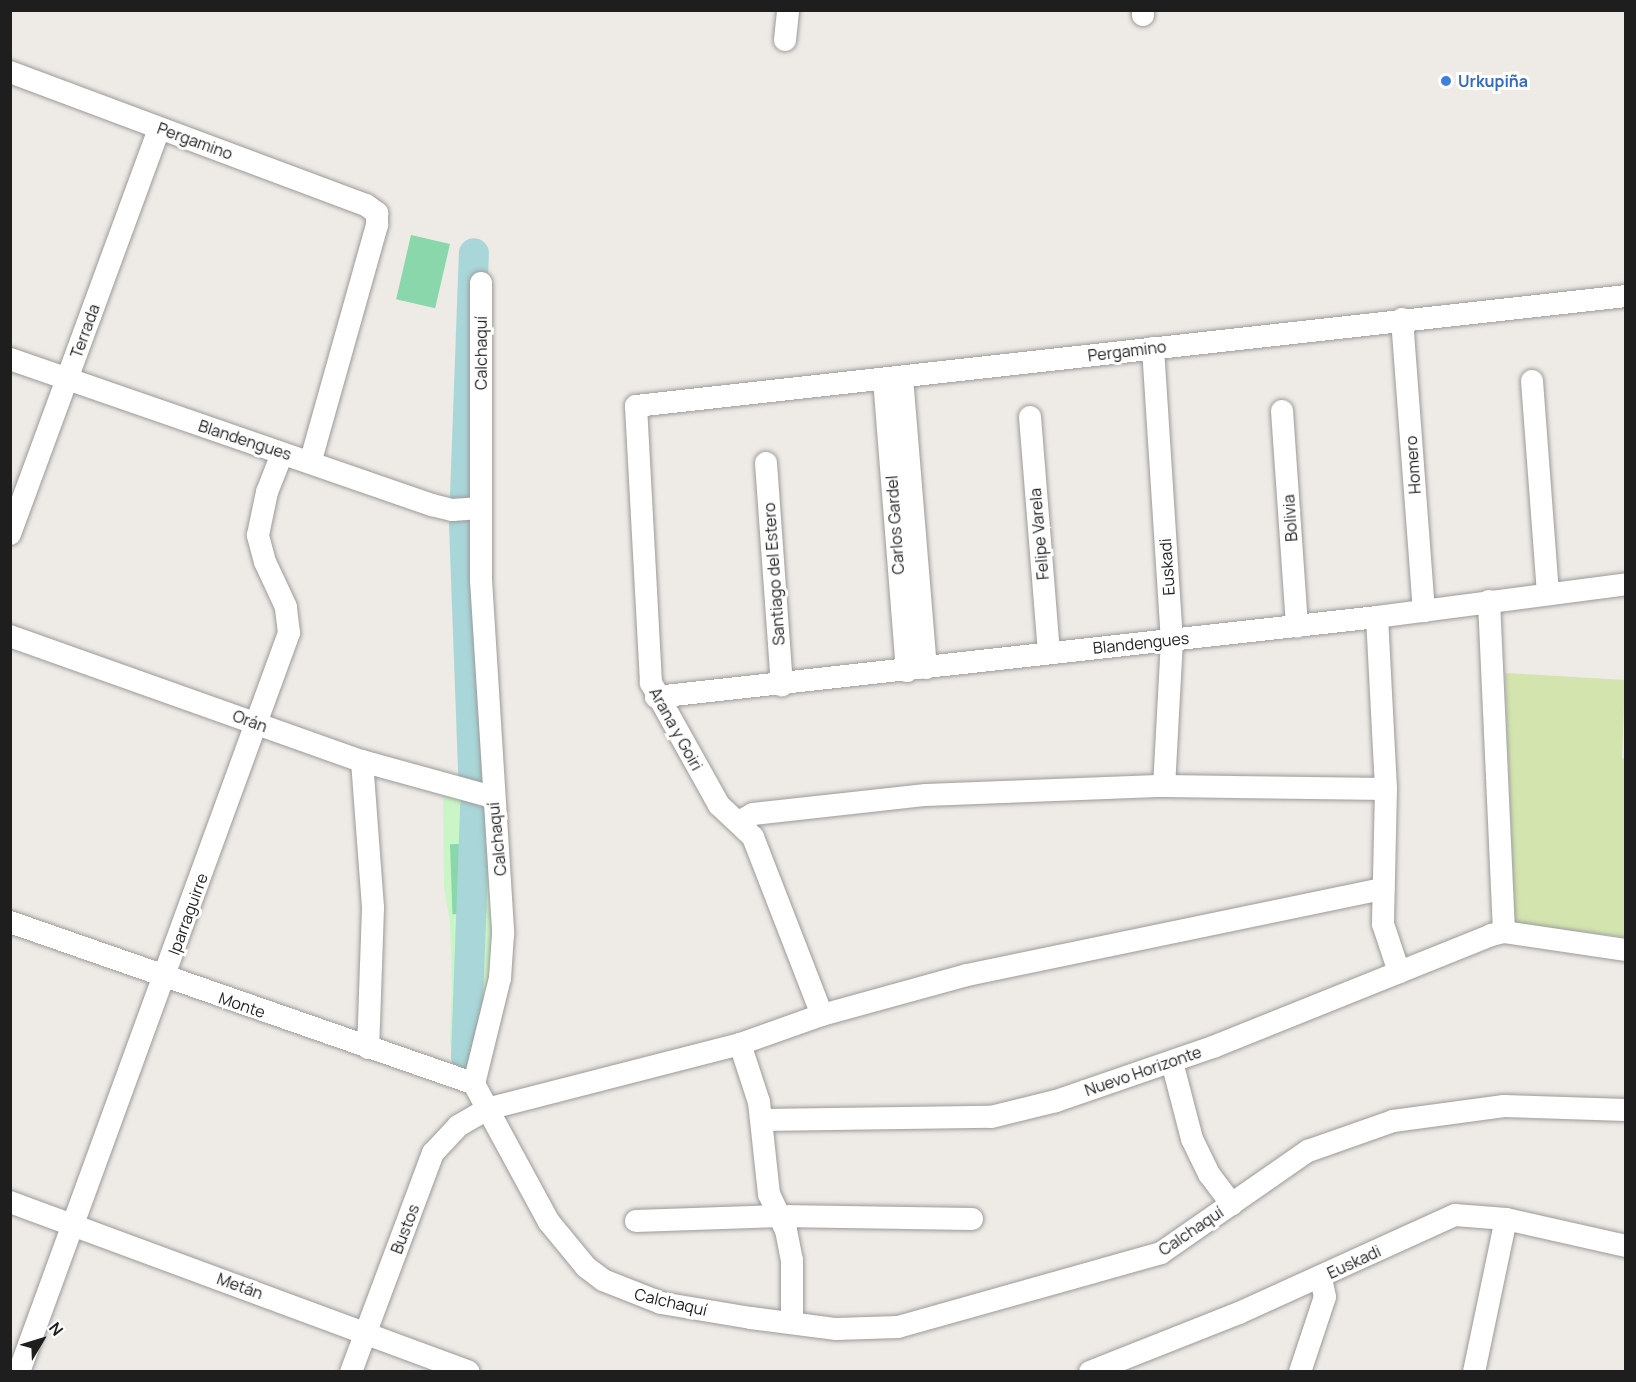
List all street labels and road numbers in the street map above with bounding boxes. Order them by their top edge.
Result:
street label: Pergamino [155,118,235,164]
street label: Terrada [66,301,104,361]
street label: Calchaquí [471,316,491,390]
street label: Pergamino [1087,337,1167,365]
street label: Blandengues [196,416,294,464]
street label: Homero [1401,435,1425,495]
street label: Carlos Gardel [882,475,908,575]
street label: Felipe Varela [1025,487,1053,581]
street label: Bolivia [1279,494,1301,542]
street label: Santiago del Estero [759,502,789,646]
street label: Euskadi [1155,538,1179,596]
street label: Blandengues [1092,628,1190,658]
street label: Arana y Goiri [645,684,707,774]
street label: Orán [230,706,270,736]
street label: Calchaquí [484,801,510,877]
street label: Iparraguirre [164,870,212,958]
street label: Monte [216,988,268,1022]
street label: Nuevo Horizonte [1082,1042,1204,1100]
street label: Bustos [387,1201,423,1257]
street label: Calchaquí [1155,1202,1227,1260]
street label: Euskadi [1324,1241,1384,1283]
street label: Metán [214,1269,266,1303]
street label: Calchaquí [633,1284,709,1320]

